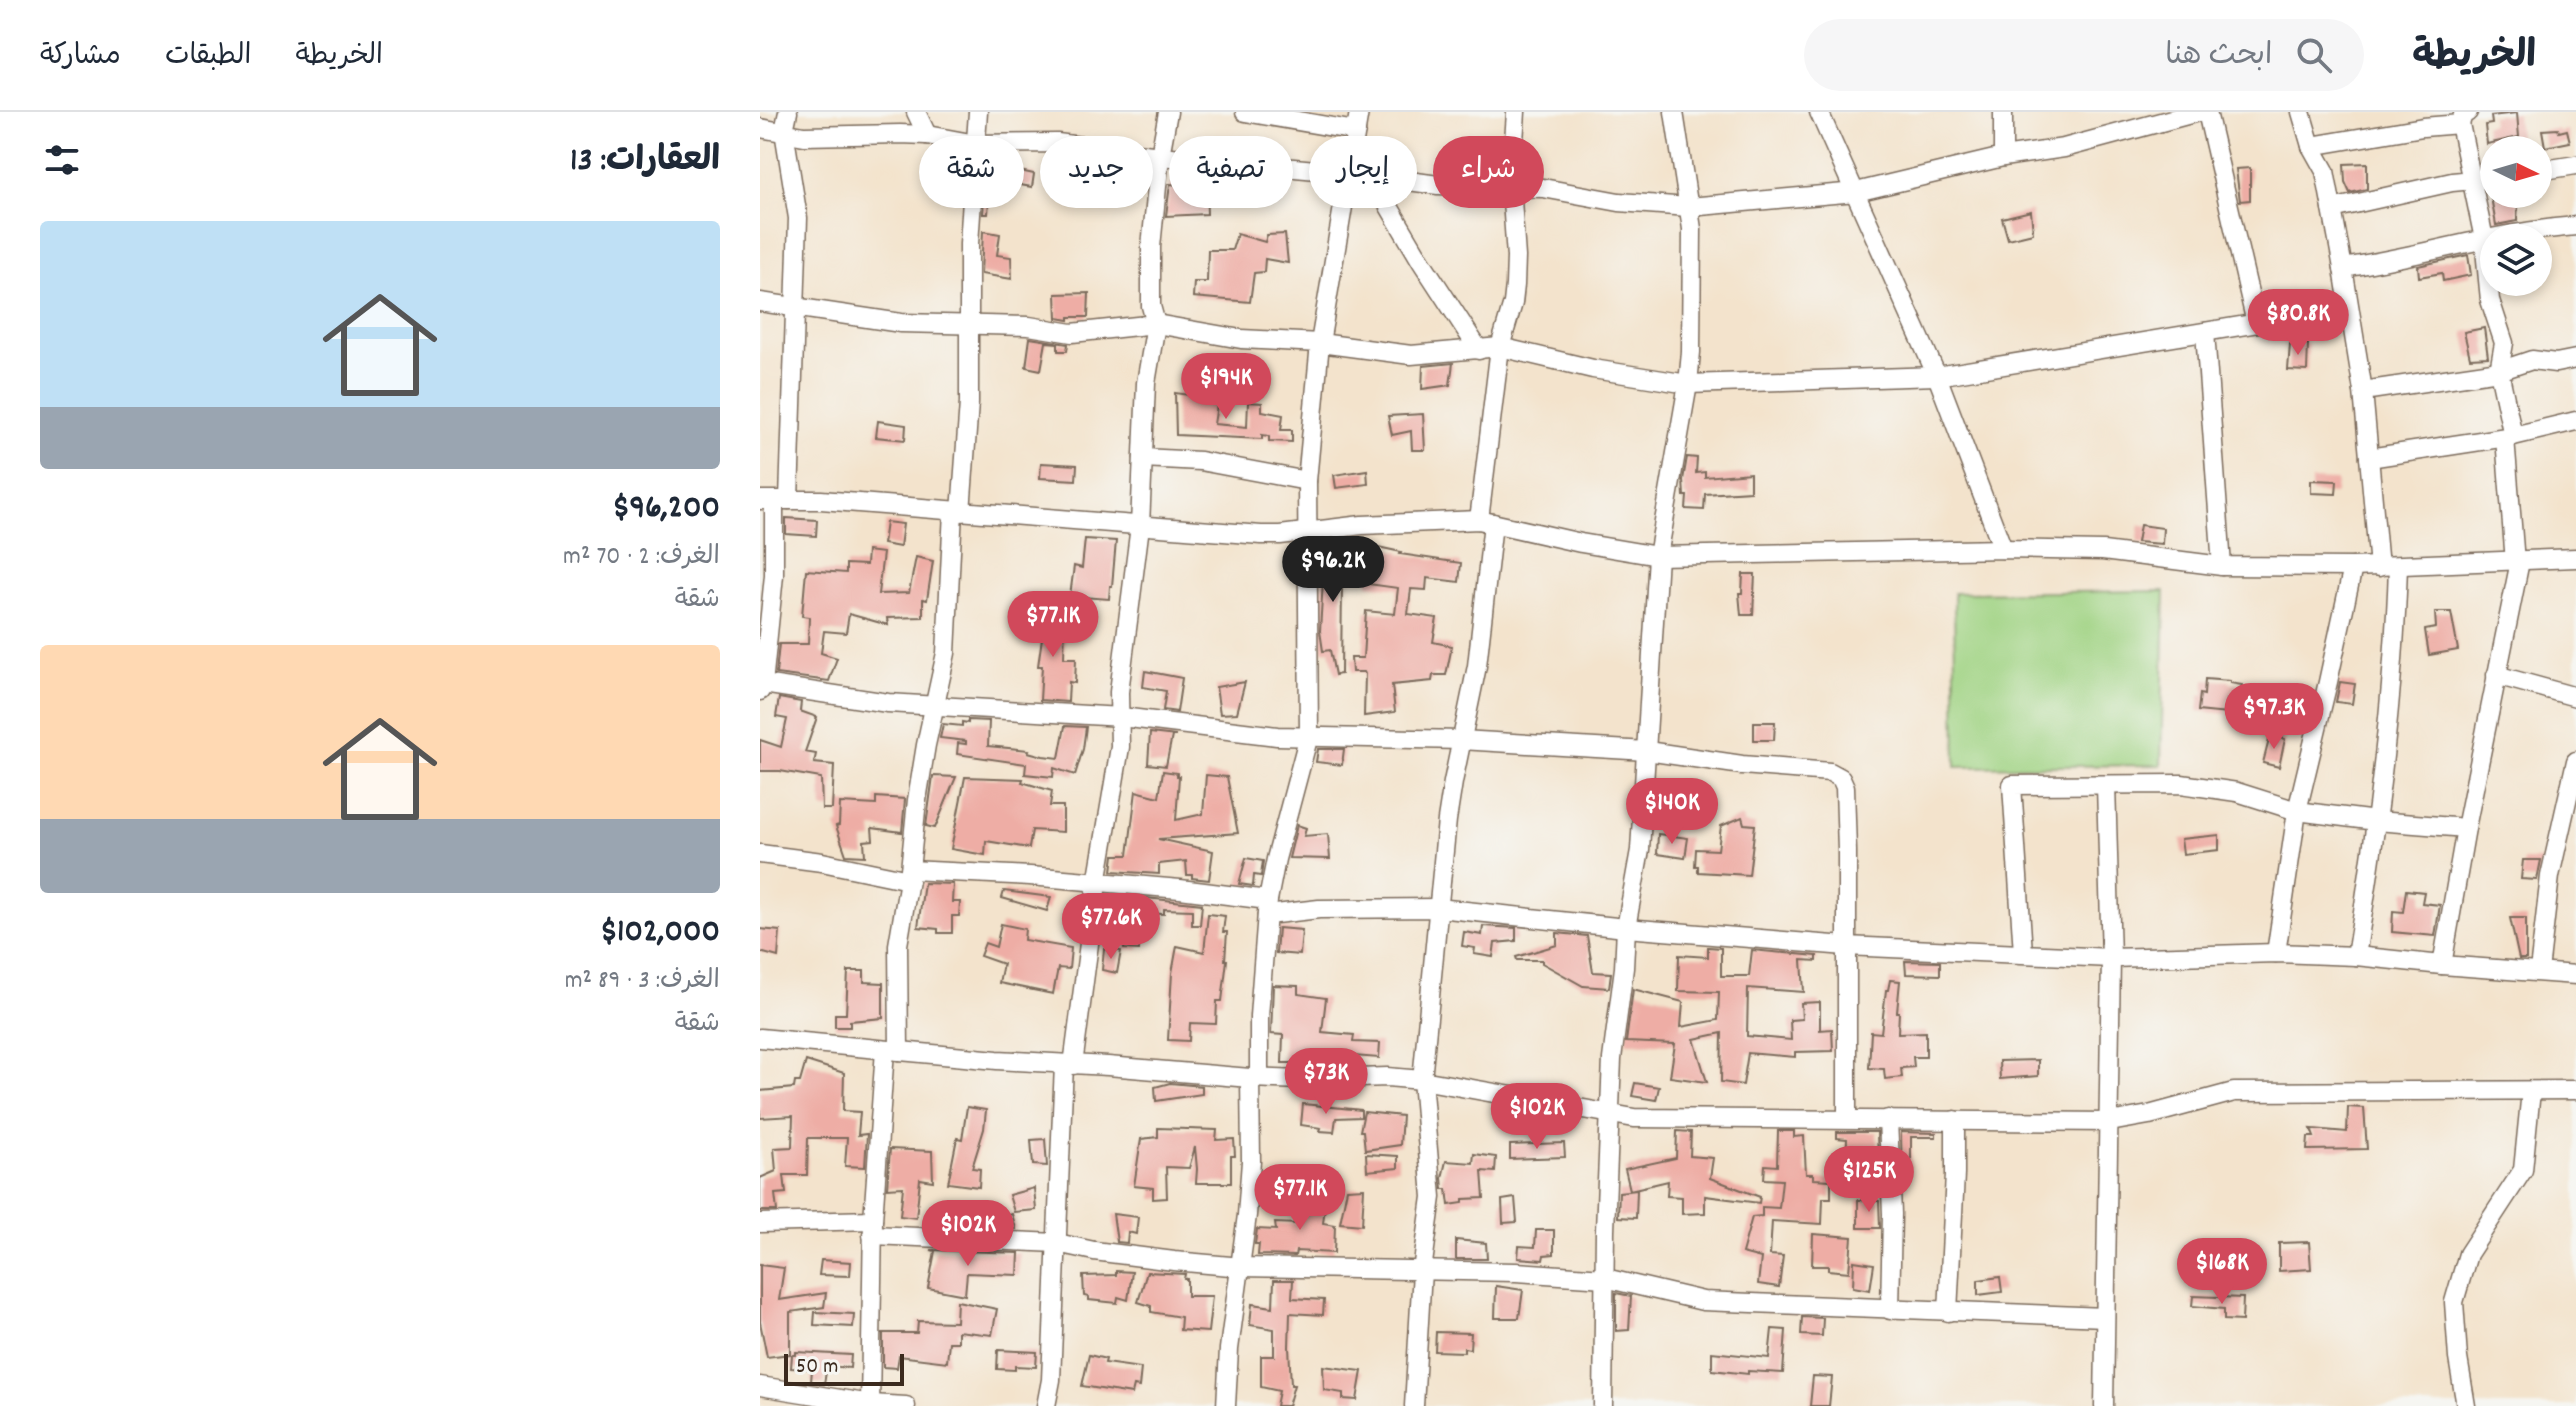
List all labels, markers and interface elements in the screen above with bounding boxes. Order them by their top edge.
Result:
search box [1804,19,2364,91]
text: الخريطة [2412,31,2536,86]
icon: search [2292,33,2336,77]
text: ابحث هنا [2165,36,2272,79]
text: مشاركة [40,38,121,78]
text: الطبقات [165,38,251,78]
text: الخريطة [295,38,383,78]
chip: شقة [919,136,1024,208]
chip: جديد [1040,136,1153,208]
chip: تصفية [1169,136,1293,208]
chip: إيجار [1309,136,1417,208]
chip: شراء [1433,136,1544,208]
north arrow [2480,136,2552,208]
map controls [2480,136,2552,296]
icon: filters [40,138,84,182]
text: العقارات: 13 [570,138,720,187]
button: layers [2480,224,2552,296]
icon: home [308,273,452,417]
pin: $80.8K [2233,289,2363,357]
text: $80.8K [2266,296,2330,333]
pin: $194K [1170,353,1282,421]
text: $194K [1199,360,1253,397]
text: $96,200 [612,485,720,534]
pin: $96.2K [1268,536,1398,604]
text: الغرف: 2 · 70 m² [563,539,720,576]
text: $96.2K [1300,543,1366,580]
text: شقة [675,582,720,619]
pin: $77.1K [988,591,1118,659]
text: $77.1K [1025,598,1081,635]
pin: $97.3K [2209,683,2339,751]
text: $97.3K [2243,690,2305,727]
icon: home [308,697,452,841]
pin: $140K [1616,778,1728,846]
text: $140K [1644,785,1700,822]
pin: $77.6K [1046,893,1176,961]
text: $77.6K [1080,900,1142,937]
text: $102,000 [600,909,720,958]
text: الغرف: 3 · 89 m² [565,963,720,1000]
text: شقة [675,1006,720,1043]
pin: $73K [1279,1048,1373,1116]
text: $73K [1303,1055,1349,1092]
pin: $102K [1481,1083,1593,1151]
text: $102K [1509,1090,1565,1127]
pin: $125K [1813,1146,1925,1214]
text: $125K [1842,1153,1896,1190]
pin: $77.1K [1235,1164,1365,1232]
text: $77.1K [1272,1171,1328,1208]
pin: $102K [912,1200,1024,1268]
text: $102K [940,1207,996,1244]
pin: $168K [2166,1238,2278,1306]
text: $168K [2195,1245,2249,1282]
scale bar [784,1350,904,1386]
text: 50 m [796,1352,838,1383]

